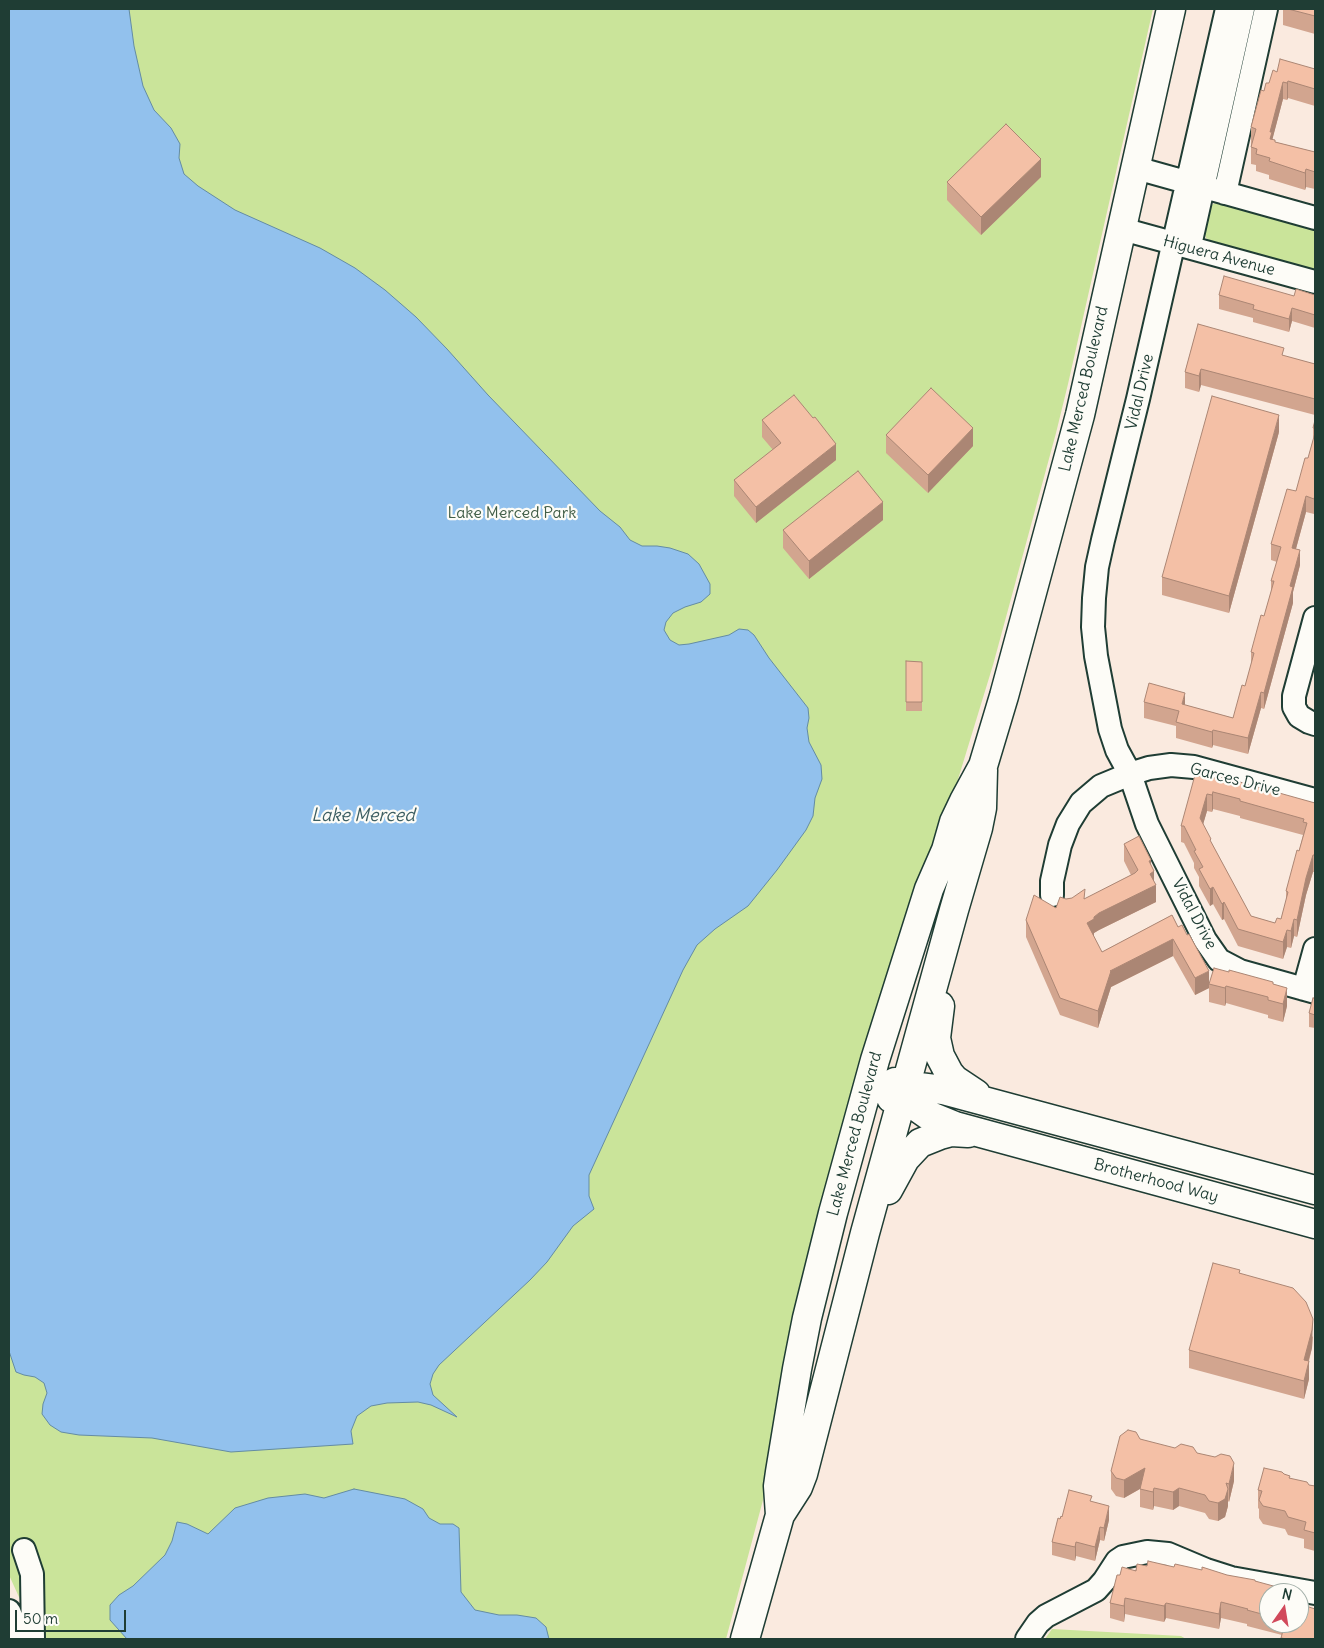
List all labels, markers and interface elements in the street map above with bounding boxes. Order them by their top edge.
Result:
street label: Higuera Avenue [1161,232,1277,280]
street label: Lake Merced Boulevard [1056,304,1112,474]
street label: Vidal Drive [1122,352,1158,432]
park label: Lake Merced Park [448,503,576,523]
street label: Garces Drive [1188,759,1282,801]
water label: Lake Merced [311,805,415,827]
street label: Vidal Drive [1167,875,1221,953]
street label: Lake Merced Boulevard [824,1050,886,1218]
street label: Brotherhood Way [1092,1155,1220,1207]
north arrow [1259,1583,1309,1633]
text: N [1280,1584,1294,1604]
scale bar [18,1600,129,1632]
text: 50 m [23,1609,58,1628]

